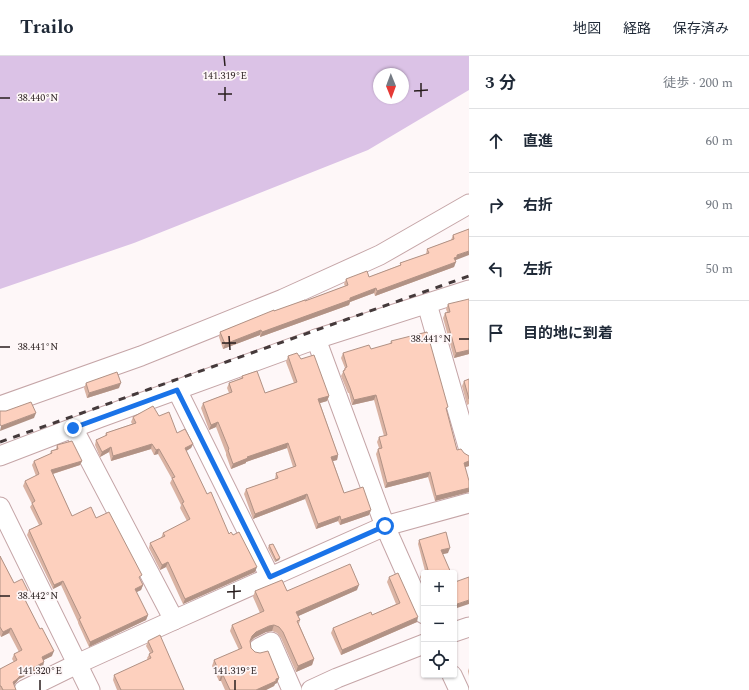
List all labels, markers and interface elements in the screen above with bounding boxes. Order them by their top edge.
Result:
text: Trailo [20,13,74,42]
text: 地図 [573,18,601,39]
text: 経路 [623,18,651,39]
text: 保存済み [673,18,729,39]
text: 141.319°E [203,68,247,84]
north arrow [373,68,409,104]
text: 3 分 [485,70,516,96]
text: 徒歩 · 200 m [663,73,733,93]
text: 38.440°N [18,90,58,106]
icon: ahead [485,130,507,152]
text: 直進 [523,130,553,153]
text: 60 m [706,131,733,151]
icon: right [485,194,507,216]
text: 右折 [523,194,553,217]
text: 90 m [706,195,733,215]
icon: left [485,258,507,280]
text: 左折 [523,258,553,281]
text: 50 m [706,259,733,279]
icon: arrive [485,322,507,344]
text: 目的地に到着 [523,322,613,345]
text: 38.441°N [411,331,451,347]
text: 38.441°N [18,339,58,355]
route end [64,419,82,437]
route start [376,517,394,535]
map controls [421,570,457,678]
button: + [421,570,457,606]
text: 38.442°N [18,588,58,604]
button: − [421,606,457,642]
button: locate [421,642,457,678]
text: 141.320°E [18,663,62,679]
text: 141.319°E [213,663,257,679]

